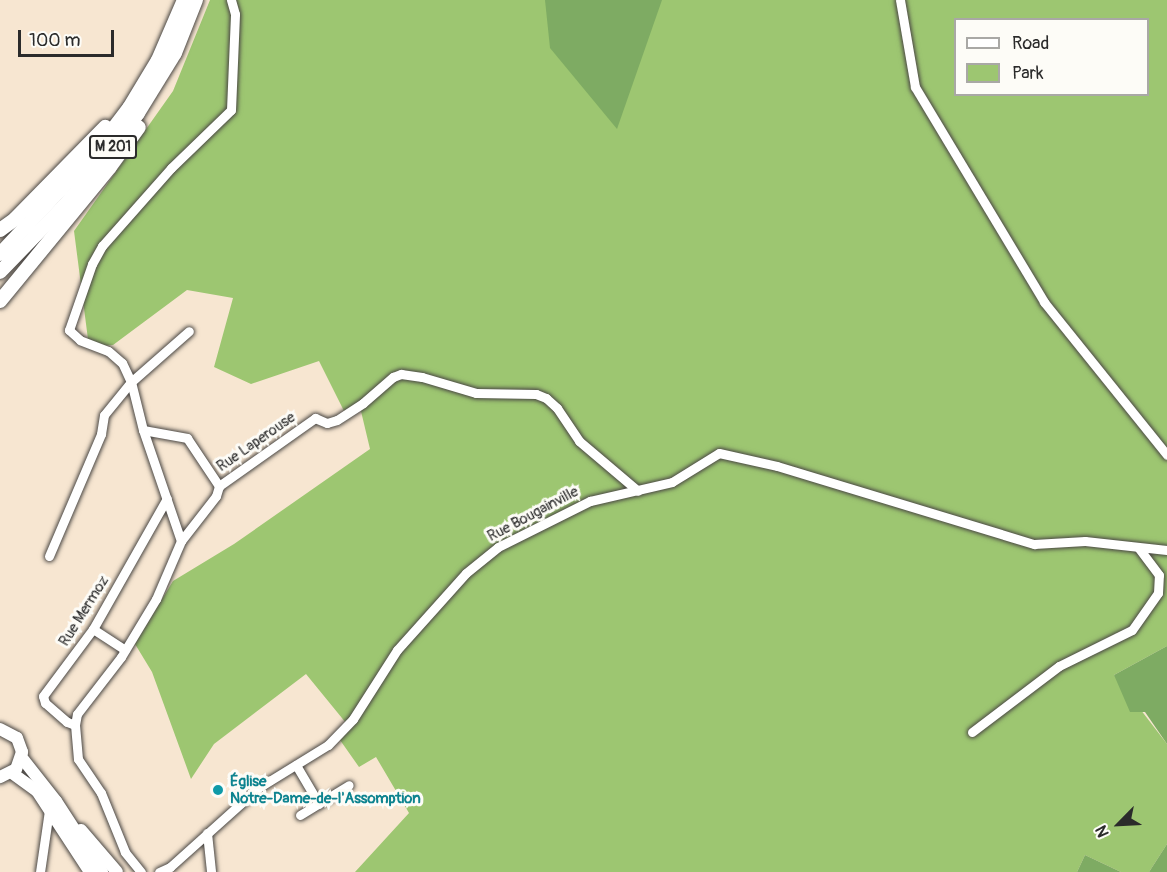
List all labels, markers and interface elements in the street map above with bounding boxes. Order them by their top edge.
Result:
scale bar [21,18,117,56]
legend [954,18,1149,96]
text: 100 m [29,29,81,52]
text: Road [1012,32,1049,55]
text: Park [1012,62,1044,85]
road number: M 201 [89,136,137,158]
street label: Rue Laperouse [213,408,299,476]
street label: Rue Bougainville [484,482,582,546]
street label: Rue Mermoz [55,572,113,650]
place label: Église Notre-Dame-de-l'Assomption [230,772,421,807]
marker: Église Notre-Dame-de-l'Assomption [211,783,225,797]
north arrow [1089,794,1149,854]
text: N [1091,822,1114,840]

